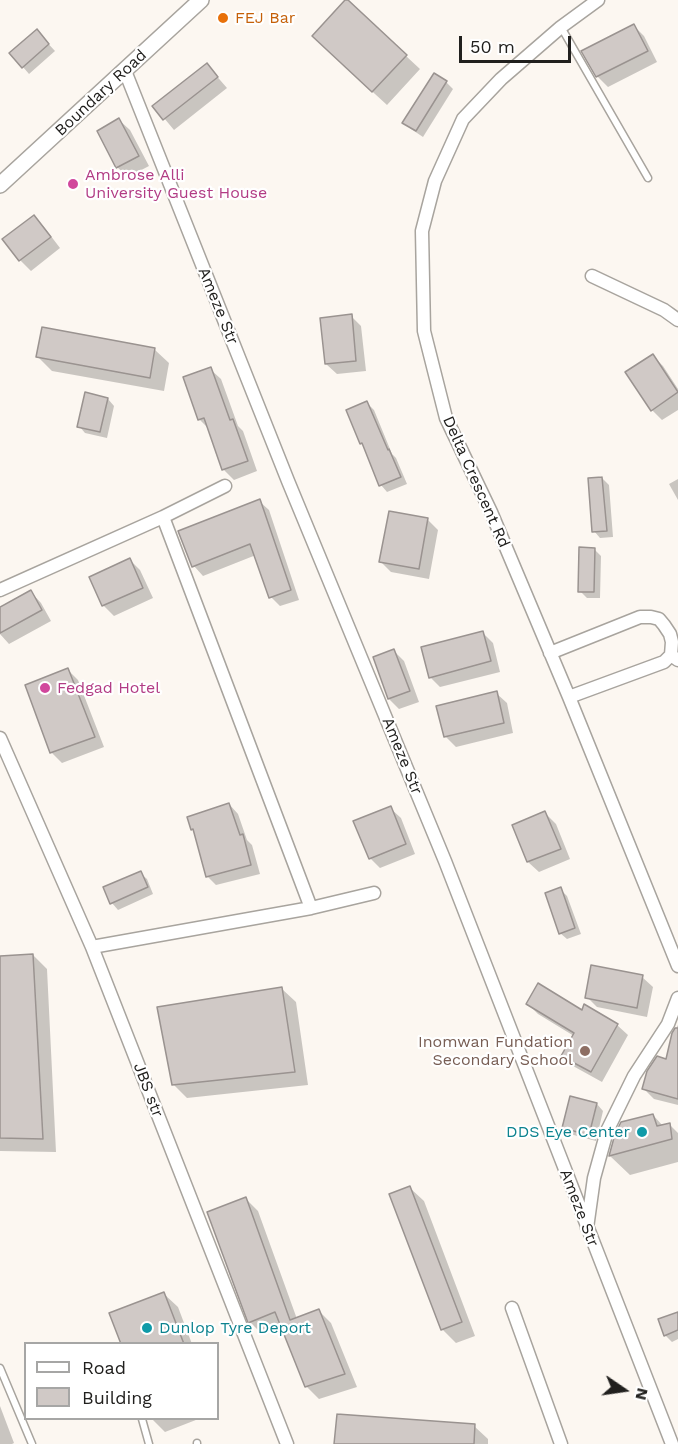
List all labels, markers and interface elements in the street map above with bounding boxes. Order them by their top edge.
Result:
place label: FEJ Bar [235,8,295,28]
marker: FEJ Bar [216,11,230,25]
scale bar [462,24,574,62]
text: 50 m [470,36,515,57]
street label: Boundary Road [51,46,151,140]
place label: Ambrose Alli University Guest House [85,165,267,203]
marker: Ambrose Alli University Guest House [66,177,80,191]
street label: Ameze Str [194,265,242,347]
street label: Delta Crescent Rd [438,413,514,551]
place label: Fedgad Hotel [57,678,160,698]
marker: Fedgad Hotel [38,681,52,695]
street label: Ameze Str [378,715,426,797]
place label: Inomwan Fundation Secondary School [418,1032,573,1070]
marker: Inomwan Fundation Secondary School [578,1044,592,1058]
street label: JBS str [129,1060,167,1120]
place label: DDS Eye Center [506,1122,630,1142]
marker: DDS Eye Center [635,1125,649,1139]
street label: Ameze Str [555,1166,603,1250]
place label: Dunlop Tyre Deport [159,1318,311,1338]
marker: Dunlop Tyre Deport [140,1321,154,1335]
legend [24,1342,219,1420]
text: Road [82,1357,126,1378]
north arrow [594,1360,654,1420]
text: N [631,1386,653,1402]
text: Building [82,1387,152,1408]

